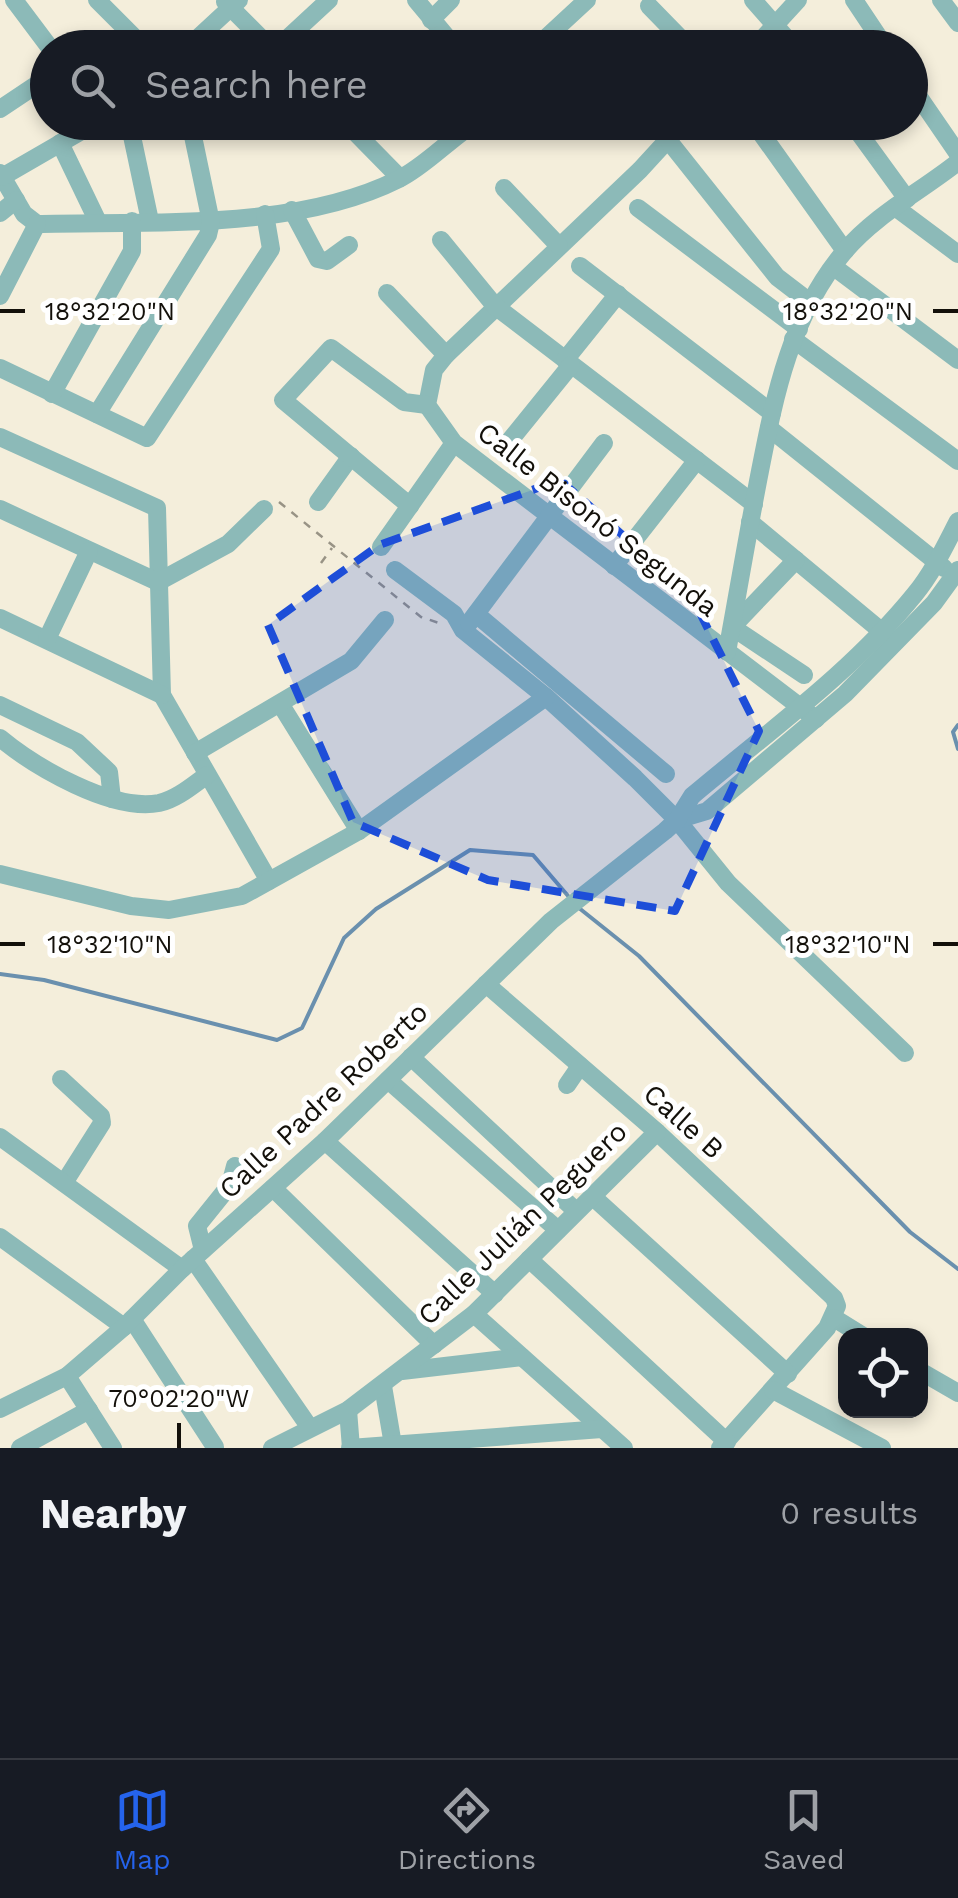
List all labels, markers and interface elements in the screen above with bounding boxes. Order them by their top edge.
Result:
search box [30,30,928,140]
icon: search [65,58,120,113]
text: Search here [145,63,368,107]
text: 18°32'20"N [45,297,175,326]
text: 18°32'20"N [783,297,913,326]
street label: Calle Bisonó Segunda [471,415,725,624]
text: 18°32'10"N [47,930,173,959]
text: 18°32'10"N [785,930,911,959]
street label: Calle Padre Roberto [212,995,434,1205]
street label: Calle B [637,1077,730,1166]
street label: Calle Julián Peguero [411,1115,634,1332]
map controls [838,1328,928,1418]
button: locate [838,1328,928,1418]
text: 70°02'20"W [109,1384,249,1413]
text: Nearby [40,1489,187,1538]
text: 0 results [780,1494,918,1532]
tab: Map [114,1783,171,1876]
tab: Directions [398,1783,536,1876]
tab: Saved [763,1783,844,1876]

